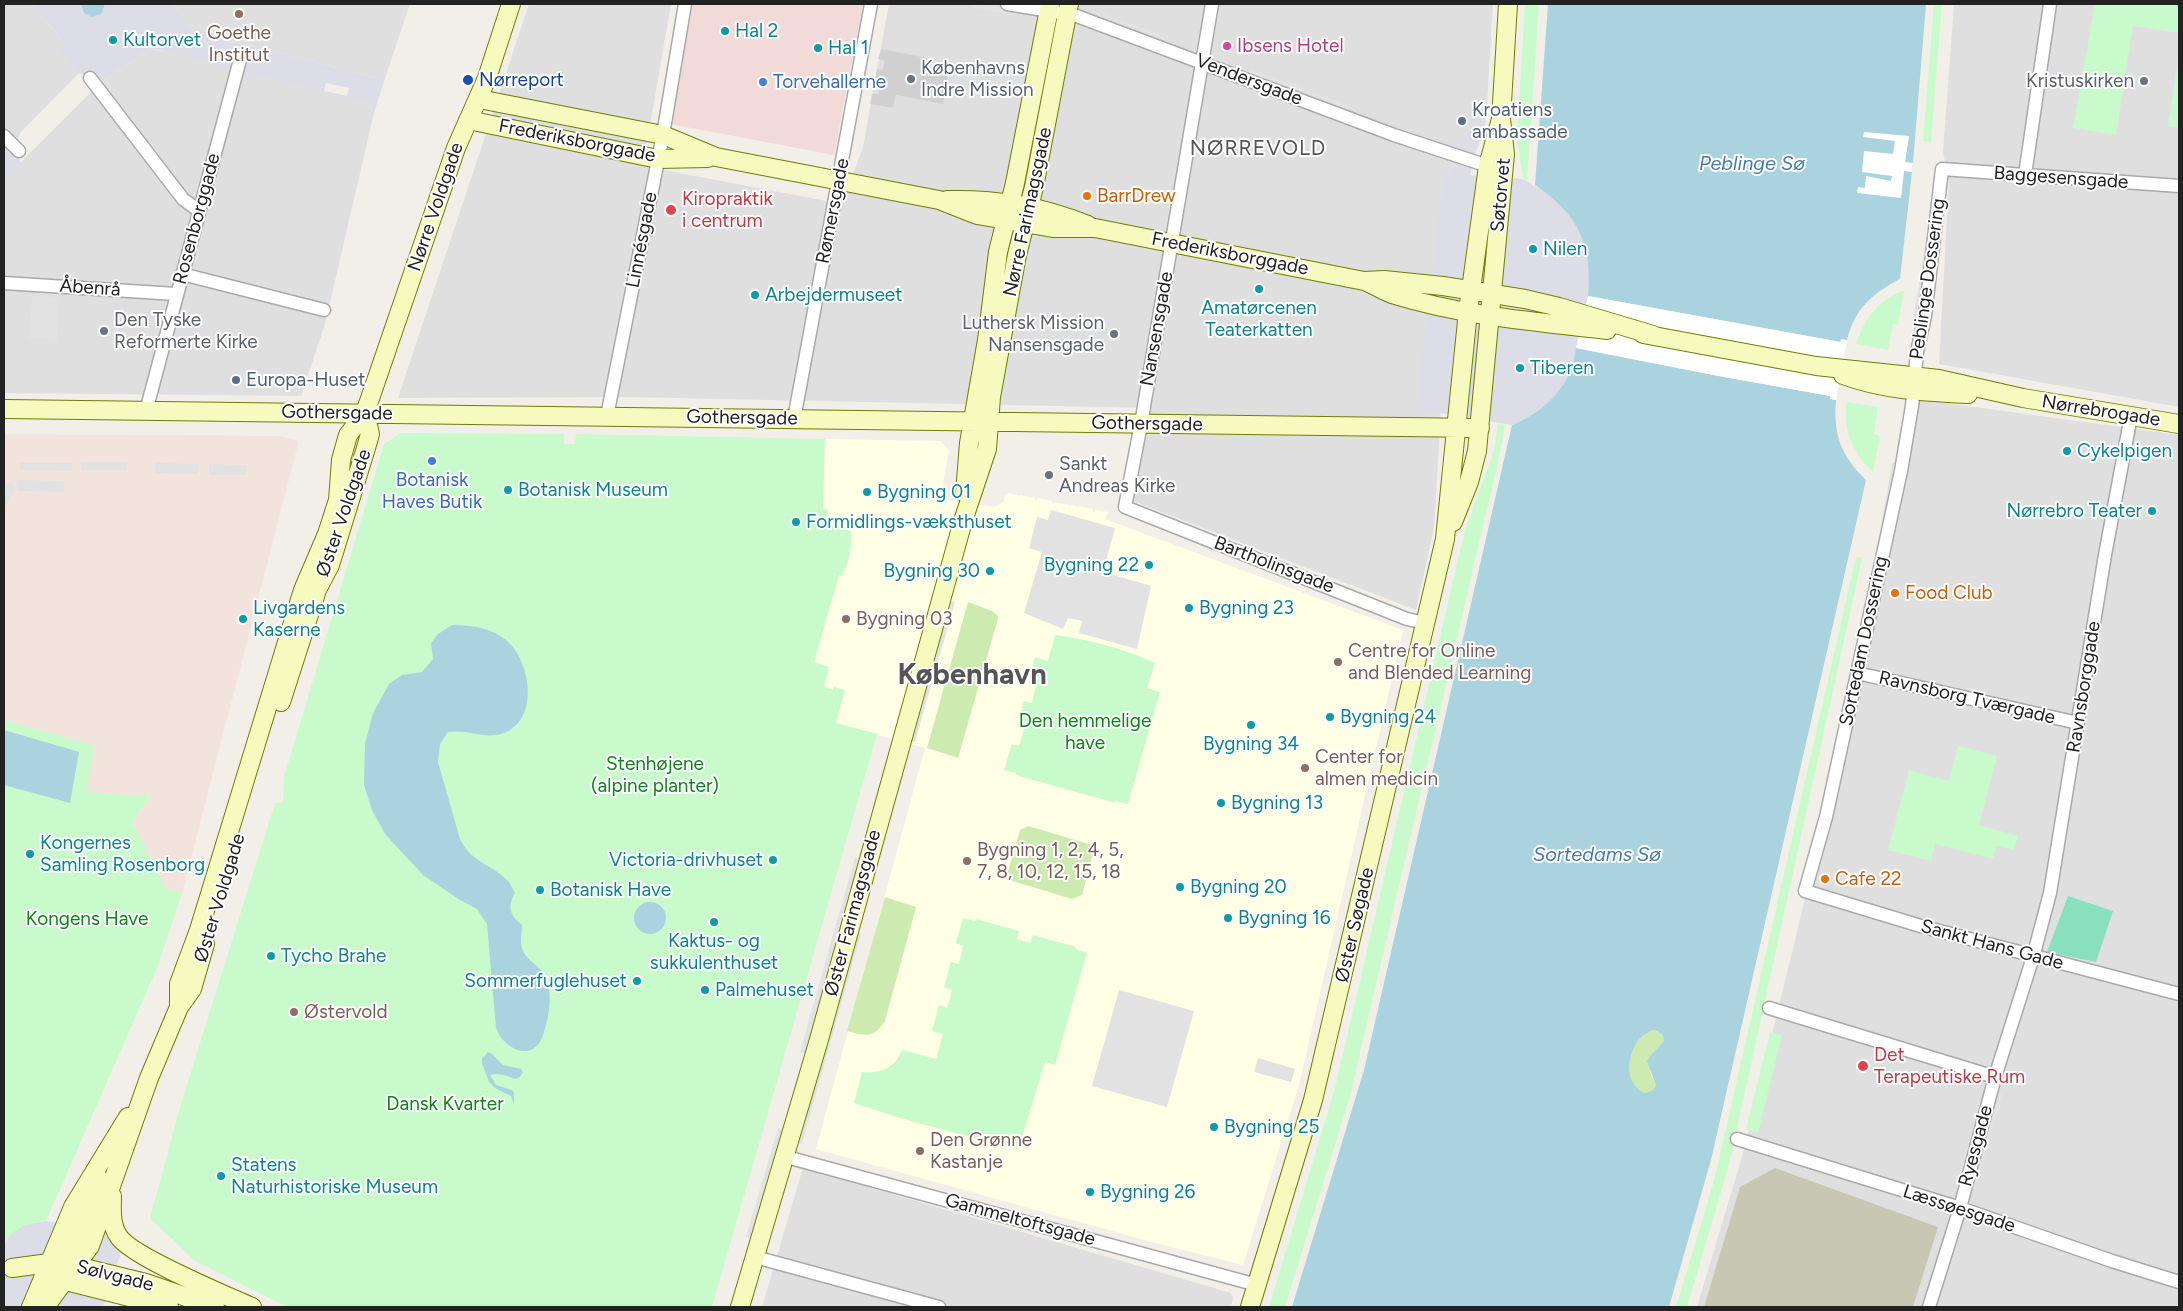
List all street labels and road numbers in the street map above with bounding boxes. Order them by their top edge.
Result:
street label: Vendersgade [1192,49,1306,111]
street label: Frederiksborggade [497,115,657,167]
street label: Nørre Farimagsgade [999,125,1057,299]
street label: Nørre Voldgade [403,140,469,274]
street label: Rosenborggade [169,151,225,287]
street label: Rømersgade [812,156,854,266]
street label: Søtorvet [1486,157,1516,233]
street label: Baggesensgade [1993,162,2129,194]
street label: Linnésgade [622,190,662,290]
street label: Peblinge Dossering [1905,197,1951,361]
street label: Frederiksborggade [1150,228,1310,280]
street label: Nansensgade [1136,270,1178,388]
street label: Åbenrå [59,274,121,302]
street label: Nørrebrogade [2040,390,2162,432]
street label: Gothersgade [281,401,393,425]
street label: Gothersgade [686,406,798,430]
street label: Gothersgade [1091,412,1203,436]
street label: Øster Voldgade [311,446,377,580]
street label: Bartholinsgade [1211,532,1337,598]
street label: Sortedam Dossering [1835,554,1893,728]
street label: Ravnsborggade [2062,620,2106,754]
street label: Ravnsborg Tværgade [1876,667,2058,729]
street label: Øster Farimagsgade [820,827,886,999]
street label: Øster Voldgade [190,831,250,965]
street label: Øster Søgade [1331,865,1379,985]
street label: Sankt Hans Gade [1918,915,2066,975]
street label: Ryesgade [1954,1103,1998,1189]
street label: Læssøesgade [1900,1180,2018,1238]
street label: Gammeltoftsgade [942,1189,1098,1251]
street label: Sølvgade [74,1255,156,1297]

